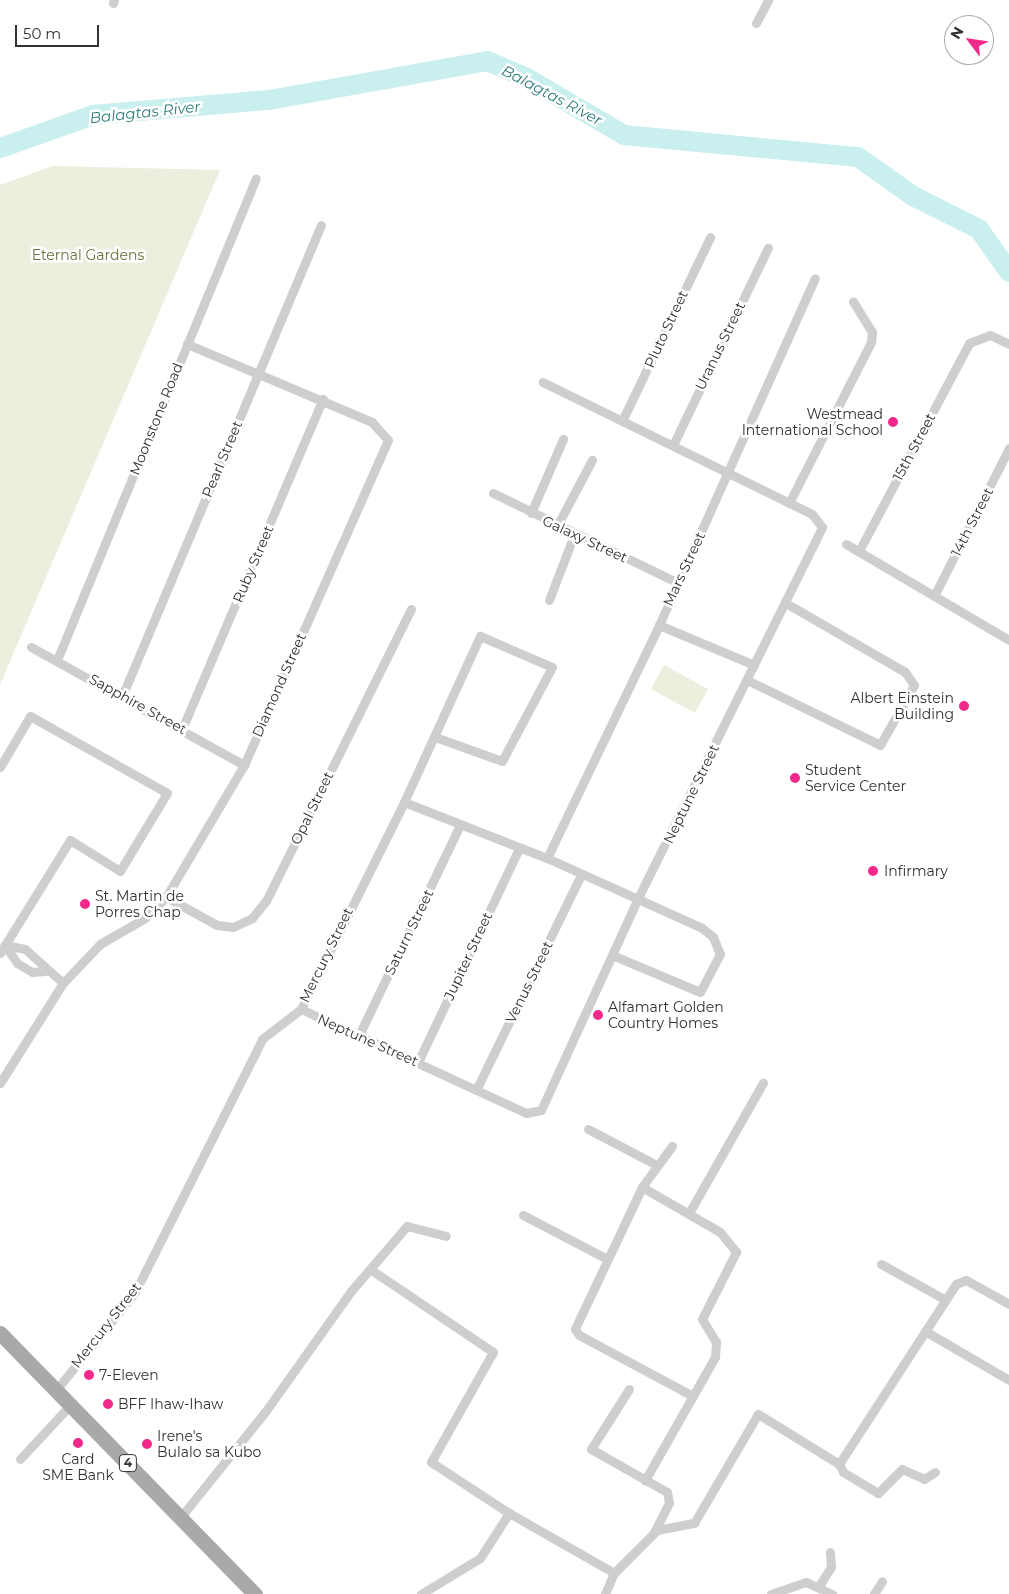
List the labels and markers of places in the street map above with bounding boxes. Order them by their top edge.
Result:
place label: Westmead International School [742,406,883,438]
marker: Westmead International School [887,416,899,428]
place label: Albert Einstein Building [851,690,954,722]
marker: Albert Einstein Building [958,700,970,712]
place label: Student Service Center [805,762,906,794]
marker: Student Service Center [789,772,801,784]
place label: Infirmary [884,863,948,879]
marker: Infirmary [866,864,880,878]
place label: St. Martin de Porres Chap [95,888,184,920]
marker: St. Martin de Porres Chap [79,898,91,910]
place label: Alfamart Golden Country Homes [608,999,724,1032]
marker: Alfamart Golden Country Homes [592,1009,604,1021]
place label: 7-Eleven [99,1367,159,1383]
marker: 7-Eleven [83,1369,95,1381]
place label: BFF Ihaw-Ihaw [118,1396,223,1412]
marker: BFF Ihaw-Ihaw [102,1398,114,1410]
place label: Irene's Bulalo sa Kubo [157,1428,261,1460]
marker: Card SME Bank [72,1437,84,1449]
marker: Irene's Bulalo sa Kubo [141,1438,153,1450]
place label: Card SME Bank [42,1451,114,1484]

